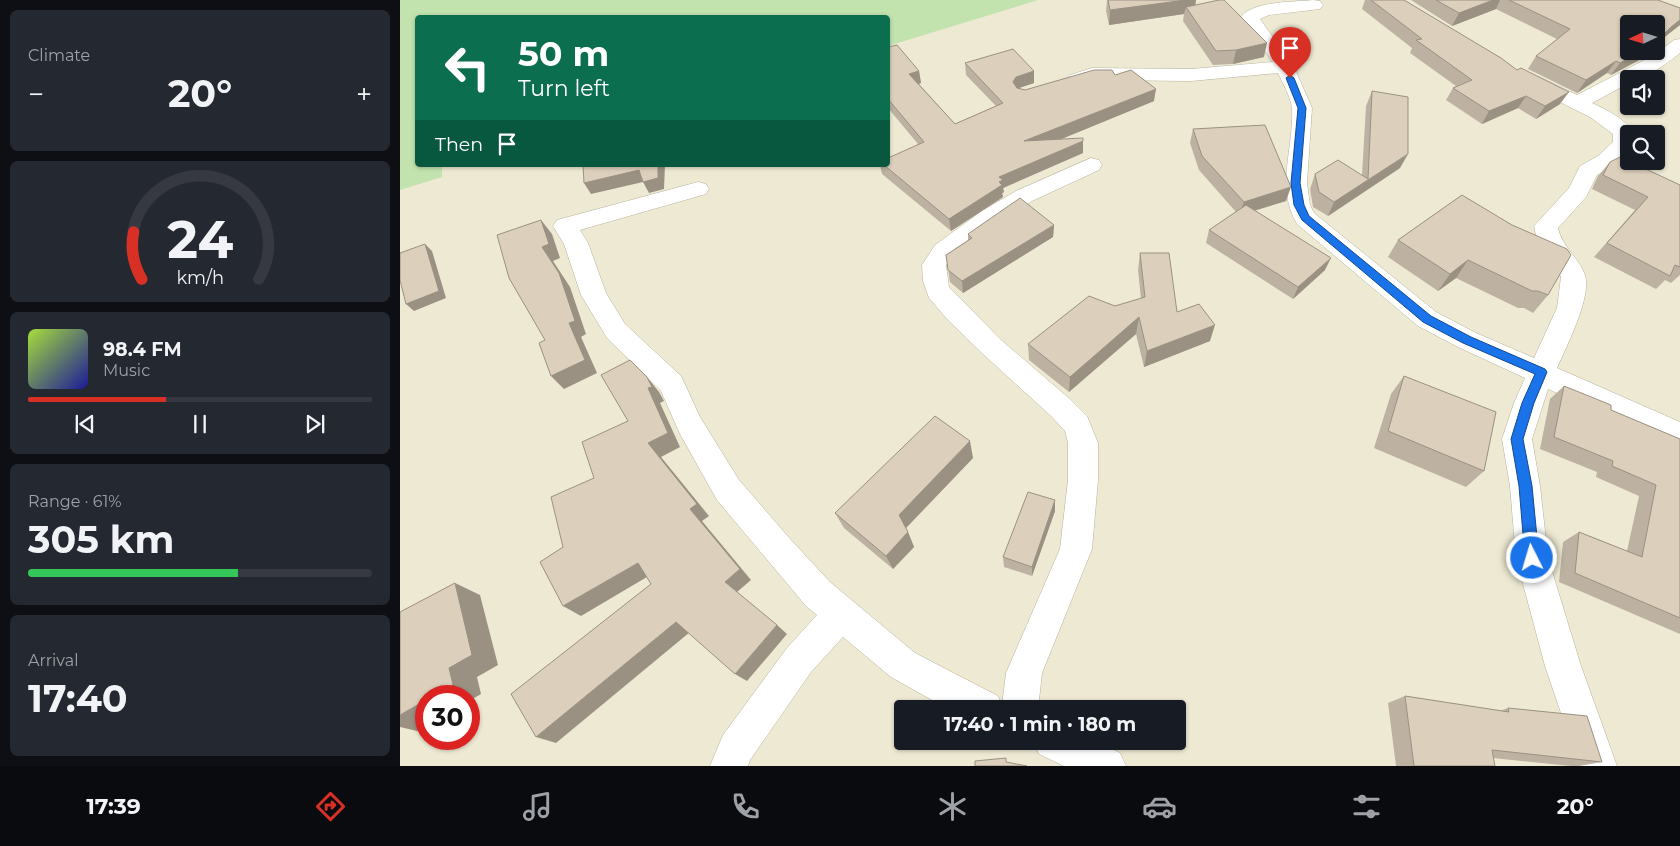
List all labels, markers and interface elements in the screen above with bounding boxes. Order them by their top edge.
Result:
north arrow [1620,15,1665,60]
map controls [1620,15,1665,170]
pin [1269,27,1311,78]
text: 50 m [518,32,609,75]
icon: arrive [1276,34,1304,62]
icon: left [435,35,500,100]
text: Climate [28,46,90,65]
text: 20° [168,70,232,117]
button: sound [1620,70,1665,115]
text: Turn left [518,75,610,102]
text: − [28,77,44,111]
text: + [356,77,372,111]
button: search [1620,125,1665,170]
icon: arrive [493,130,521,158]
text: Then [435,133,483,156]
text: 24 [167,208,233,271]
text: km/h [176,267,224,288]
text: 98.4 FM [103,338,182,361]
text: Music [103,361,150,380]
icon: previous [71,410,99,438]
icon: pause [186,410,214,438]
icon: next [301,410,329,438]
text: Range · 61% [28,492,122,511]
text: 305 km [28,516,174,563]
position arrow [1505,531,1557,583]
text: Arrival [28,651,78,670]
text: 17:40 [28,675,128,722]
speed limit sign: 30 [415,685,480,750]
text: 17:40 · 1 min · 180 m [944,713,1136,736]
icon: directions [313,789,348,824]
icon: music [520,789,555,824]
icon: phone [728,789,763,824]
icon: climate [935,789,970,824]
icon: car [1142,789,1177,824]
icon: filters [1349,789,1384,824]
text: 17:39 [86,793,141,820]
text: 20° [1557,793,1594,820]

